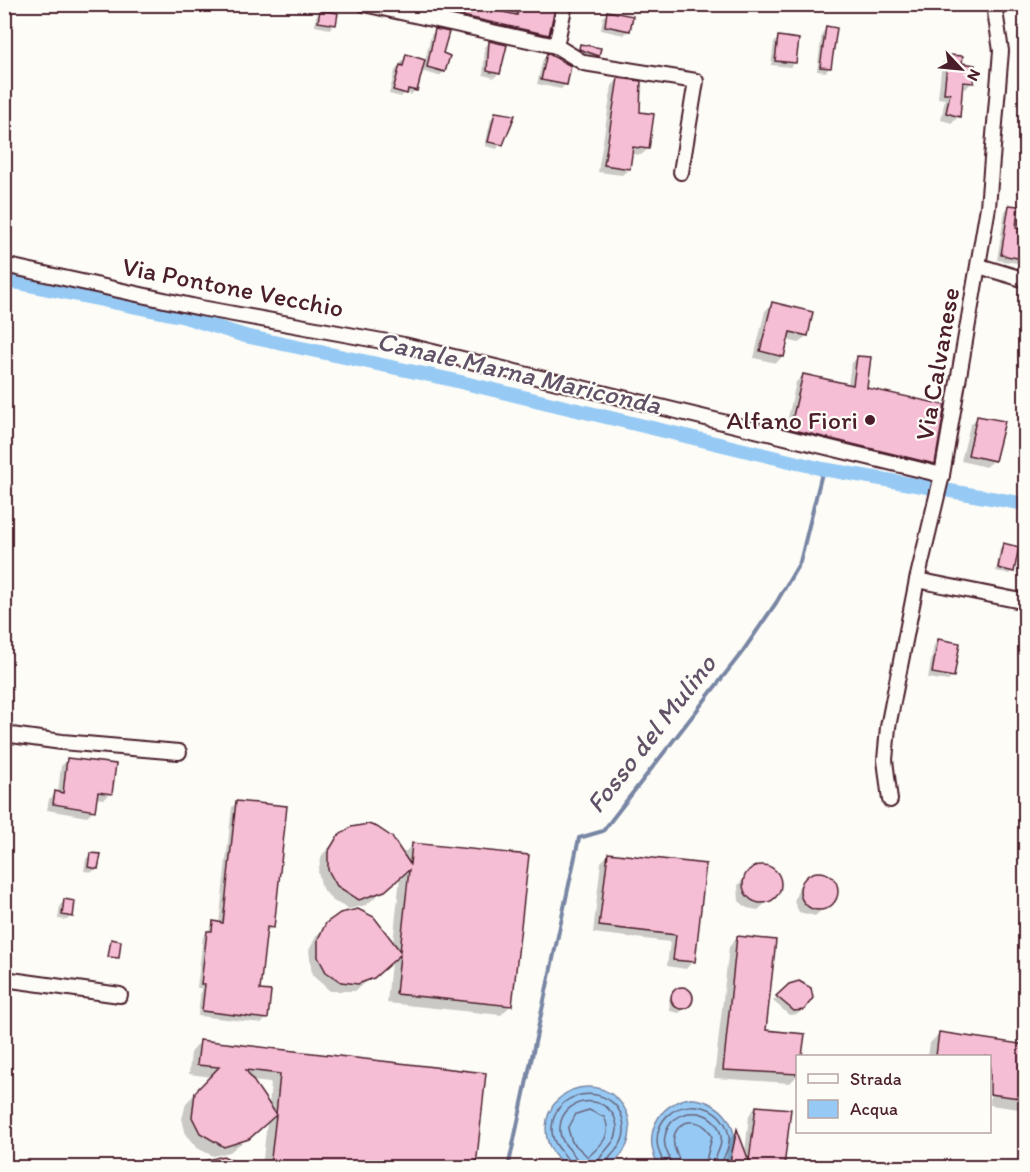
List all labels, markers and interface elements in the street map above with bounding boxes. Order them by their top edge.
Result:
north arrow [931,39,991,99]
text: N [963,66,985,84]
street label: Via Pontone Vecchio [120,250,346,324]
street label: Via Calvanese [908,285,966,443]
water label: Canale Marna Mariconda [374,324,665,421]
place label: Alfano Fiori [727,404,858,436]
marker: Alfano Fiori [863,413,877,427]
water label: Fosso del Mulino [579,647,723,819]
legend [796,1055,991,1133]
text: Strada [850,1068,902,1090]
text: Acqua [850,1098,898,1120]

